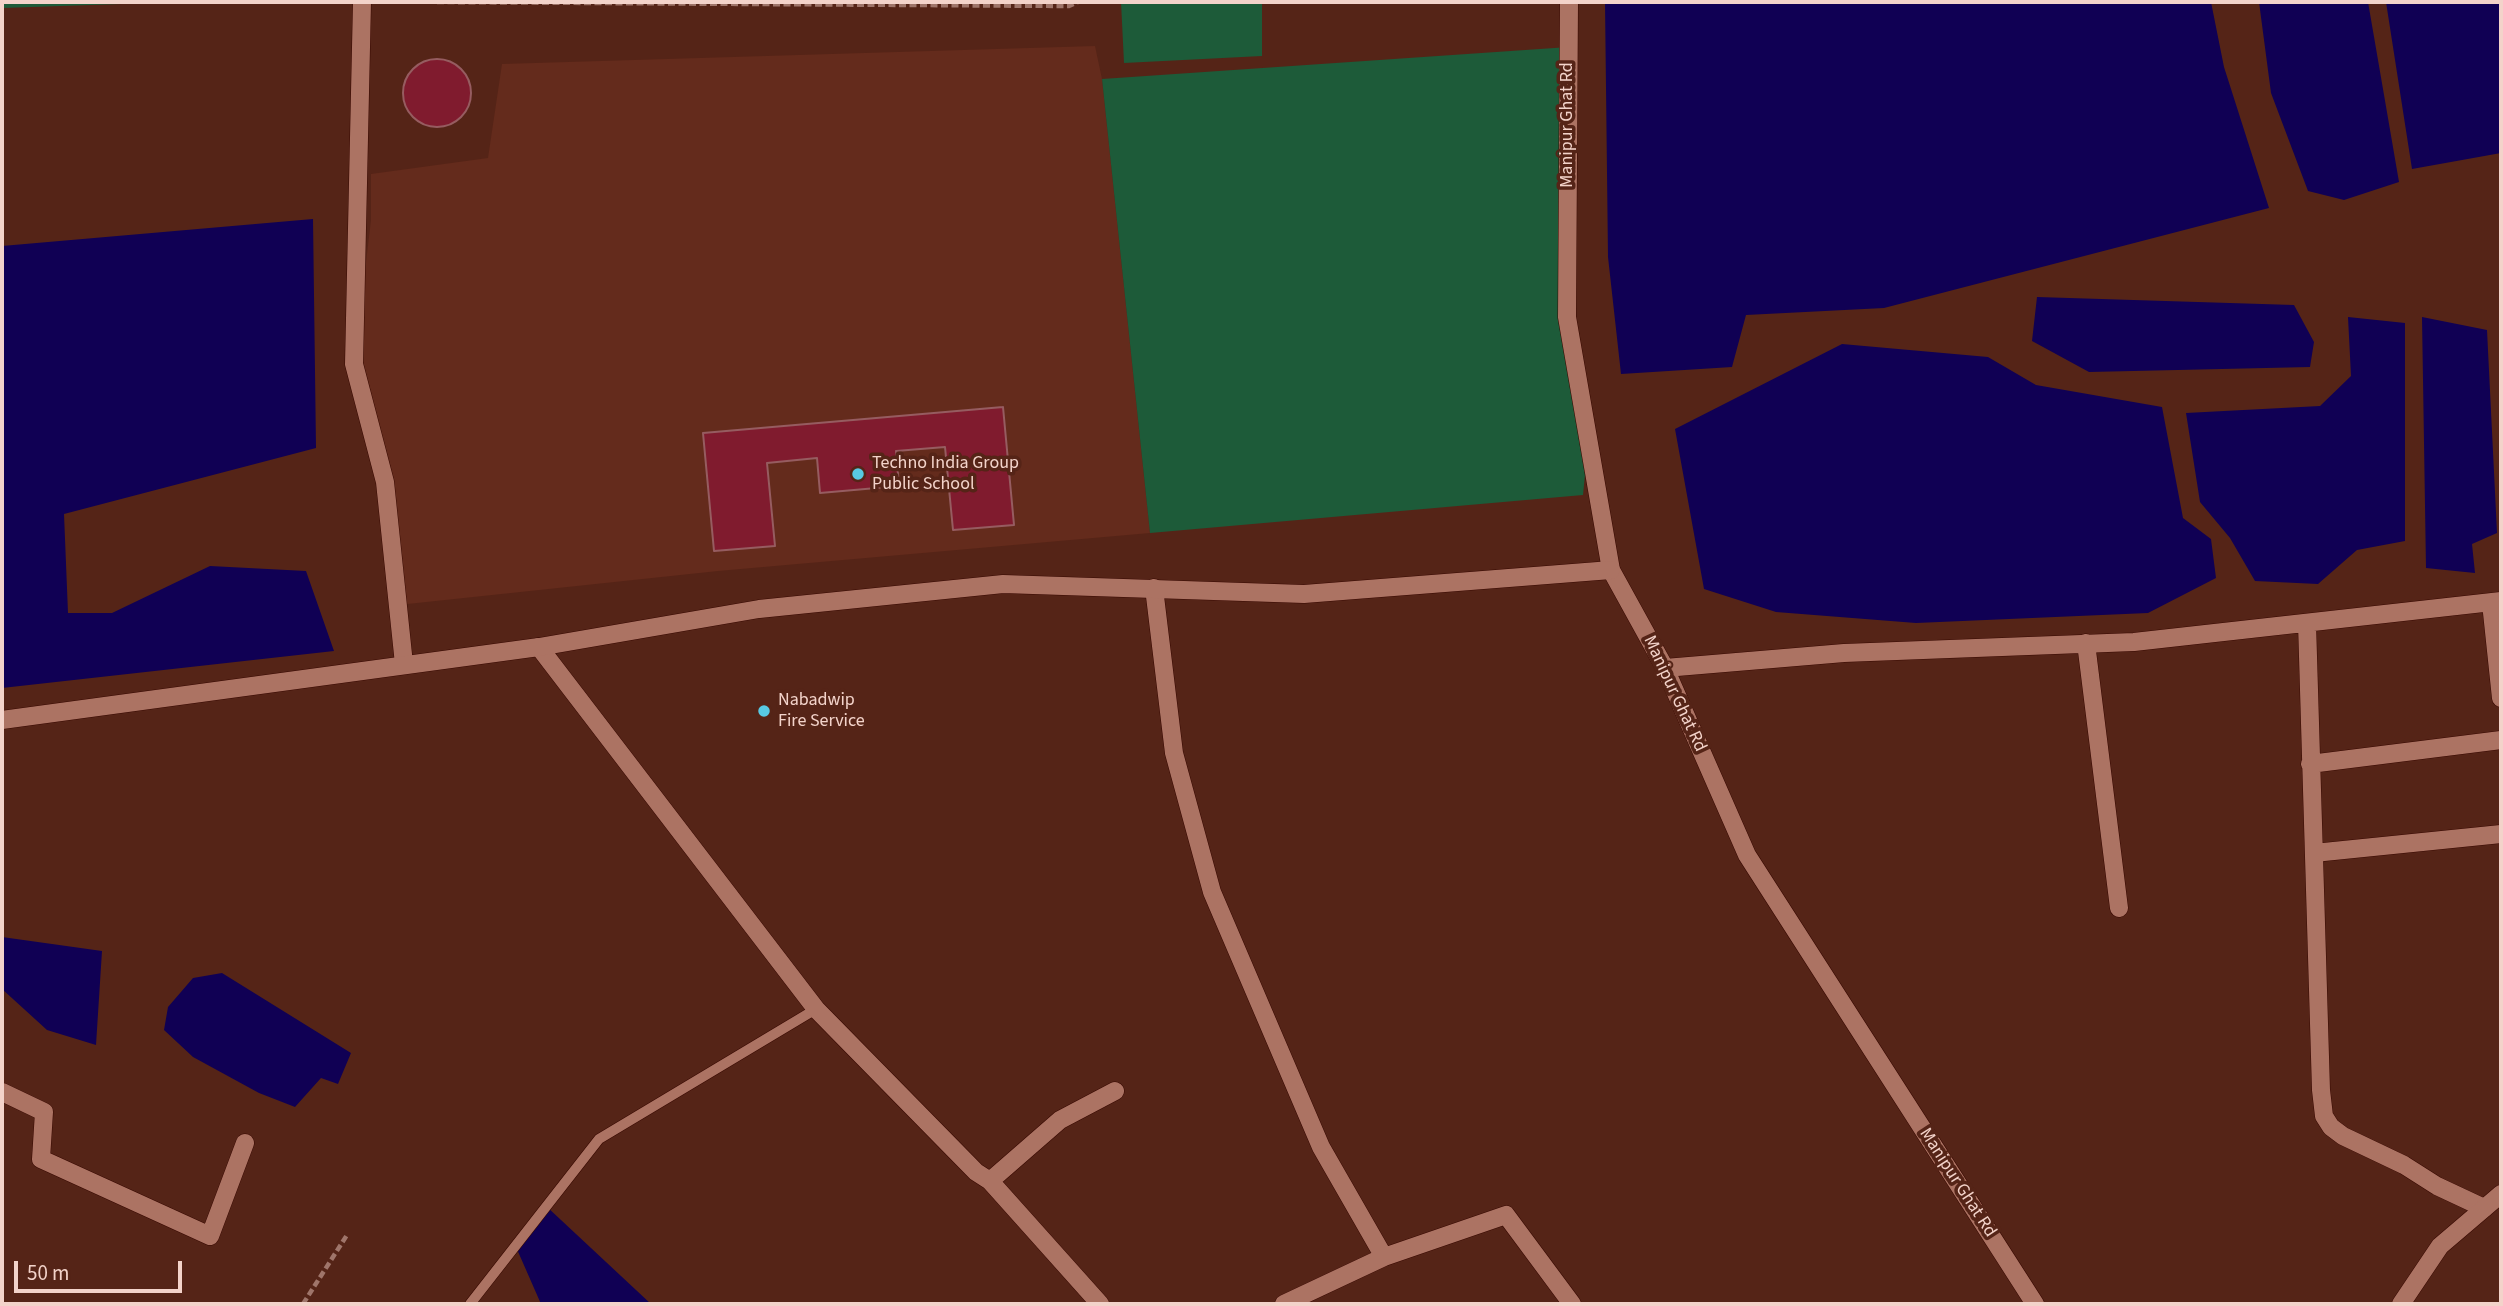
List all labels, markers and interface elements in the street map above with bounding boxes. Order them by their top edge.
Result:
street label: Manipur Ghat Rd [1557,62,1579,188]
place label: Techno India Group Public School [872,453,1019,496]
marker: Techno India Group Public School [850,466,866,482]
street label: Manipur Ghat Rd [1638,633,1710,755]
place label: Nabadwip Fire Service [778,690,865,732]
marker: Nabadwip Fire Service [756,703,772,719]
street label: Manipur Ghat Rd [1914,1124,2000,1242]
scale bar [18,1246,186,1290]
text: 50 m [27,1258,69,1288]

